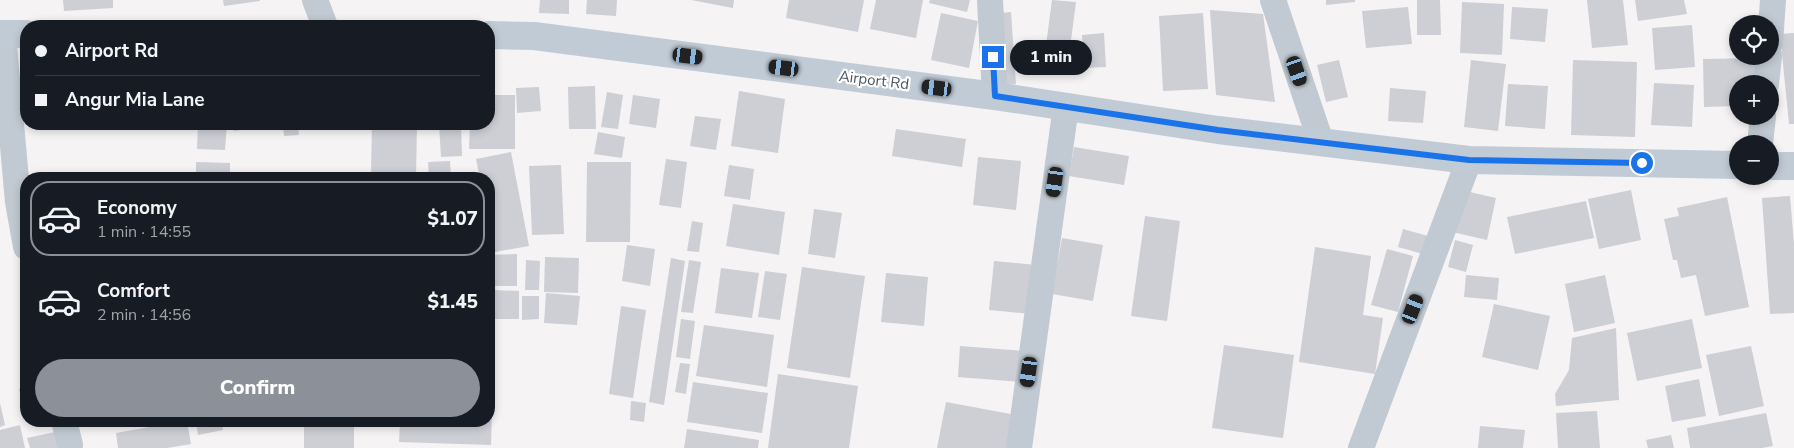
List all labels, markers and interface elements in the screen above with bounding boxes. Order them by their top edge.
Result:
map controls [1729,15,1779,185]
button: locate [1729,15,1779,65]
text: Airport Rd [65,38,158,64]
callout: 1 min [1010,40,1093,74]
route end [982,46,1004,68]
text: 1 min [1030,46,1072,68]
car [672,47,703,65]
car [1285,54,1308,88]
car [768,59,799,77]
street label: Airport Rd [838,66,910,94]
button: + [1729,75,1779,125]
car [921,79,952,97]
text: Angur Mia Lane [65,87,205,113]
button: − [1729,135,1779,185]
route start [1631,152,1653,174]
car [1045,166,1064,198]
text: Economy [97,195,177,221]
icon: car [37,196,82,241]
text: $1.07 [427,206,478,232]
text: 1 min · 14:55 [97,221,191,243]
text: Comfort [97,278,170,304]
icon: car [37,279,82,324]
text: $1.45 [427,289,478,315]
car [1400,292,1425,326]
text: 2 min · 14:56 [97,304,191,326]
car [1019,356,1038,388]
button: Confirm [35,359,480,417]

